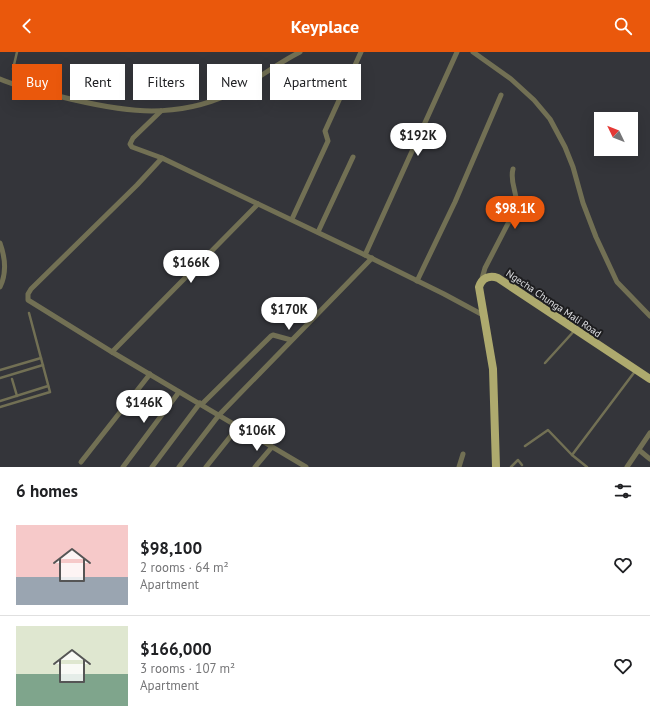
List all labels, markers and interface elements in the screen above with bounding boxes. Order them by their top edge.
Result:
icon: back [16,15,38,37]
text: Keyplace [291,15,359,38]
icon: search [612,15,634,37]
chip: Buy [12,64,62,100]
chip: Rent [70,64,125,100]
chip: Filters [133,64,199,100]
chip: New [207,64,262,100]
chip: Apartment [270,64,361,100]
north arrow [594,112,638,156]
map controls [594,112,638,156]
pin: $192K [390,123,446,157]
text: $192K [399,127,437,144]
pin: $98.1K [482,196,548,230]
text: $98.1K [495,200,535,217]
pin: $166K [163,250,219,284]
text: $166K [172,254,210,271]
street label: Ngecha Chunga Mali Road [504,267,604,340]
pin: $170K [261,297,317,331]
text: $170K [270,301,308,318]
pin: $146K [116,390,172,424]
text: $146K [125,394,163,411]
pin: $106K [229,418,285,452]
text: $106K [238,422,276,439]
text: 6 homes [16,480,78,502]
icon: filters [612,480,634,502]
text: $98,100 [140,537,202,559]
icon: home [48,541,96,589]
icon: heart [612,554,634,576]
text: 2 rooms · 64 m² [140,559,229,576]
text: Apartment [140,576,199,593]
text: $166,000 [140,638,212,660]
icon: home [48,642,96,690]
icon: heart [612,655,634,677]
text: 3 rooms · 107 m² [140,660,235,677]
text: Apartment [140,677,199,694]

